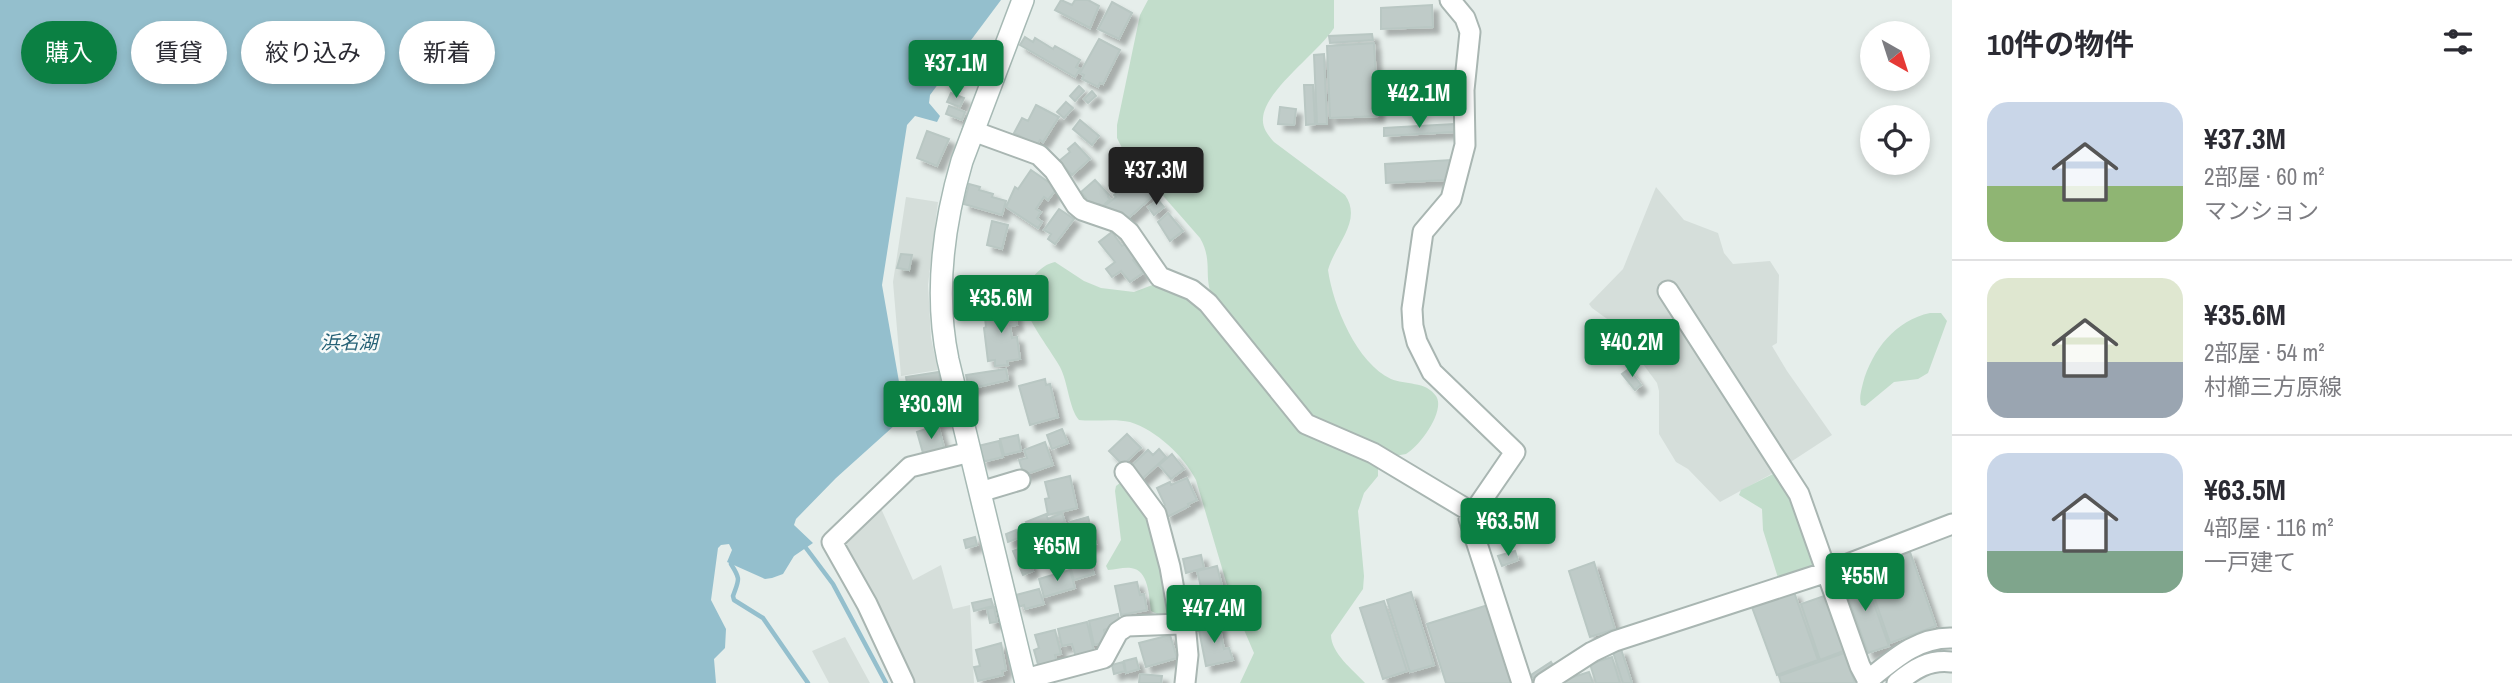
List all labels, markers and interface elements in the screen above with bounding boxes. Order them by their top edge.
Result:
chip: 購入 [21,21,117,84]
chip: 賃貸 [131,21,227,84]
chip: 絞り込み [241,21,385,84]
chip: 新着 [399,21,495,84]
north arrow [1860,21,1930,91]
map controls [1860,21,1930,175]
icon: filters [2439,23,2477,61]
text: 10件の物件 [1987,24,2134,64]
pin: ¥37.1M [899,41,1013,100]
text: ¥37.1M [925,47,987,78]
pin: ¥42.1M [1362,71,1476,130]
text: ¥42.1M [1388,77,1450,108]
button: locate [1860,105,1930,175]
text: ¥37.3M [2204,118,2286,158]
icon: home [2043,130,2127,214]
pin: ¥37.3M [1099,148,1213,207]
text: ¥37.3M [1125,154,1187,185]
text: 2部屋 · 60 m² [2204,161,2324,192]
text: マンション [2204,195,2319,226]
pin: ¥35.6M [944,276,1058,335]
text: ¥35.6M [970,282,1032,313]
text: ¥35.6M [2204,294,2286,334]
icon: home [2043,306,2127,390]
pin: ¥40.2M [1575,320,1689,379]
text: ¥40.2M [1601,326,1663,357]
water label: 浜名湖 [320,329,380,355]
text: 2部屋 · 54 m² [2204,337,2324,368]
text: 村櫛三方原線 [2204,371,2342,402]
pin: ¥30.9M [874,382,988,441]
text: ¥30.9M [900,388,962,419]
text: ¥63.5M [2204,469,2286,509]
icon: home [2043,481,2127,565]
pin: ¥63.5M [1451,498,1565,558]
text: ¥63.5M [1477,505,1539,536]
text: 4部屋 · 116 m² [2204,512,2334,543]
pin: ¥65M [1016,524,1098,583]
text: ¥65M [1033,530,1081,561]
text: 一戸建て [2204,546,2296,577]
pin: ¥55M [1824,554,1906,613]
text: ¥55M [1841,560,1889,591]
pin: ¥47.4M [1157,586,1271,645]
text: ¥47.4M [1183,592,1245,623]

